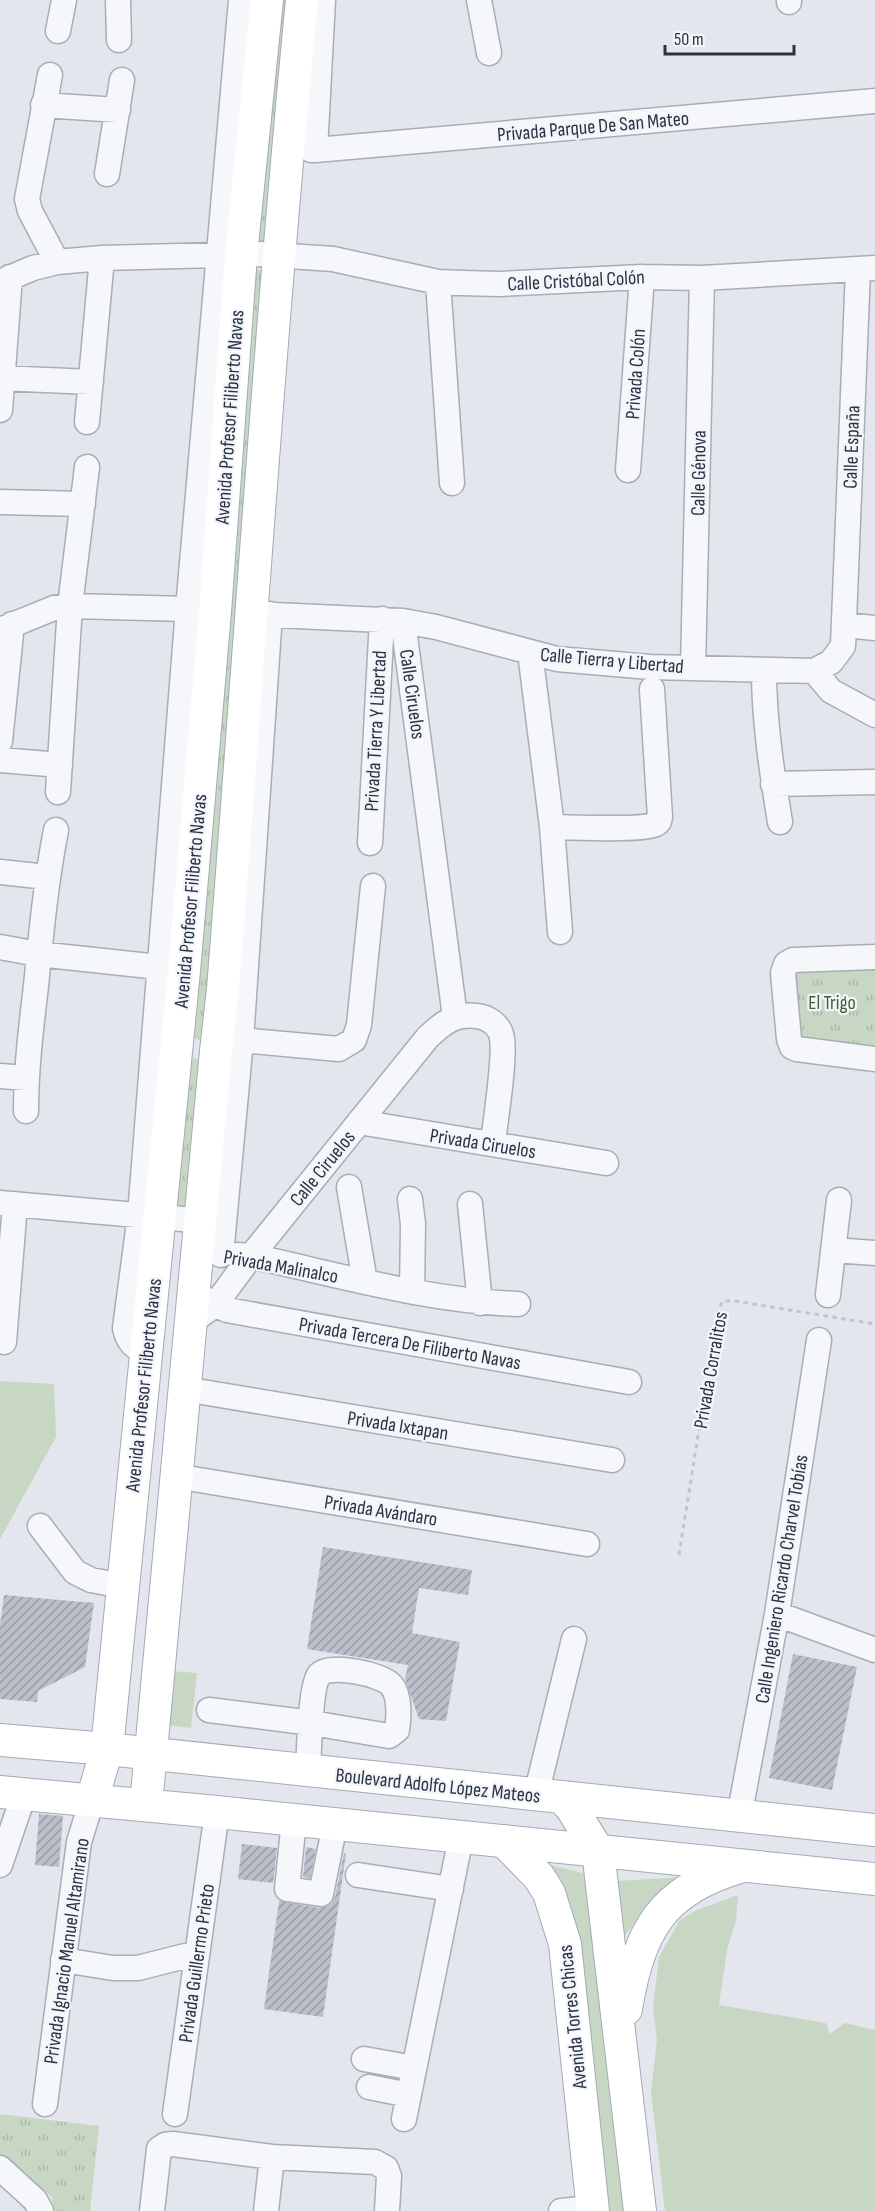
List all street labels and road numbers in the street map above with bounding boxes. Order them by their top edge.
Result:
street label: Privada Parque De San Mateo [496,107,690,147]
street label: Calle Cristóbal Colón [507,265,645,297]
street label: Avenida Profesor Filiberto Navas [210,309,249,526]
street label: Privada Colón [621,328,651,420]
street label: Calle España [839,405,865,489]
street label: Calle Génova [686,430,712,516]
street label: Calle Tierra y Libertad [539,643,685,679]
street label: Calle Ciruelos [394,648,430,741]
street label: Privada Tierra Y Libertad [360,650,392,812]
street label: Avenida Profesor Filiberto Navas [170,793,212,1010]
street label: Privada Ciruelos [428,1124,538,1164]
street label: Calle Ciruelos [285,1126,361,1211]
street label: Privada Malinalco [222,1245,340,1289]
street label: Avenida Profesor Filiberto Navas [121,1277,167,1494]
street label: Privada Corralitos [689,1310,733,1430]
street label: Privada Tercera De Filiberto Navas [297,1313,523,1375]
street label: Privada Ixtapan [346,1406,450,1446]
street label: Calle Ingeniero Ricardo Charvel Tobías [750,1453,814,1705]
street label: Privada Avándaro [323,1490,439,1532]
street label: Boulevard Adolfo López Mateos [334,1763,542,1809]
street label: Privada Ignacio Manuel Altamirano [39,1837,95,2066]
street label: Privada Guillermo Prieto [174,1882,220,2044]
street label: Avenida Torres Chicas [553,1944,593,2091]

